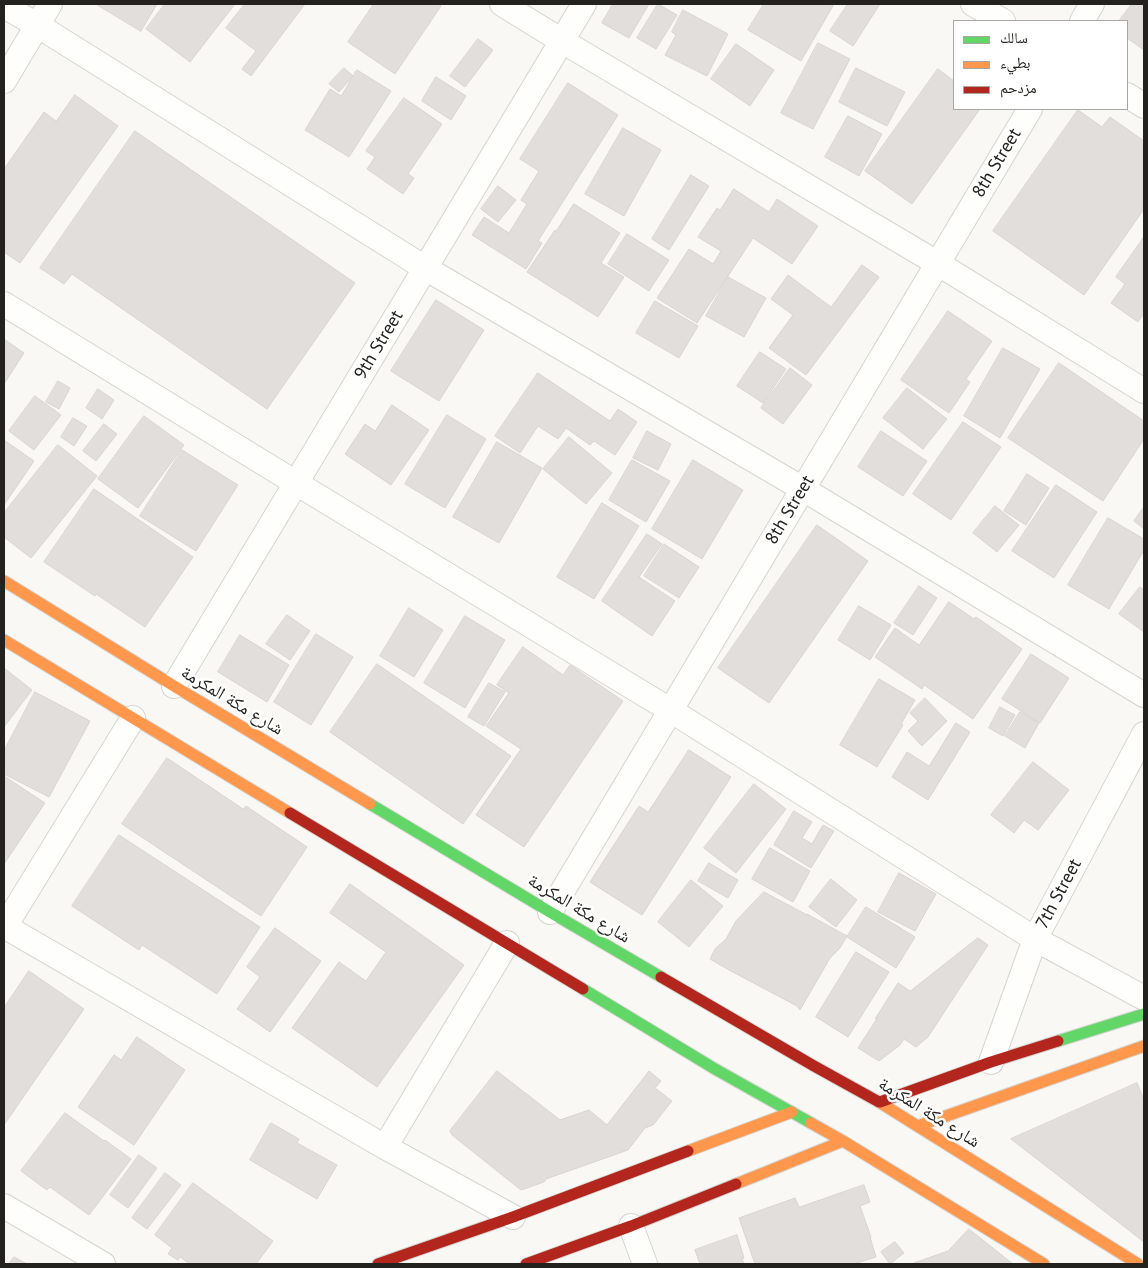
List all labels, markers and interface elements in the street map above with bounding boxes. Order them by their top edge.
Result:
legend [953,20,1128,110]
text: سالك [1000,28,1028,47]
text: بطيء [1000,53,1030,72]
text: مزدحم [1000,78,1037,97]
street label: 8th Street [968,125,1026,201]
street label: 9th Street [350,307,408,383]
street label: 8th Street [761,472,819,548]
street label: شارع مكة المكرمة [177,662,287,740]
street label: 7th Street [1032,855,1086,933]
street label: شارع مكة المكرمة [524,870,634,948]
street label: شارع مكة المكرمة [874,1073,984,1153]

